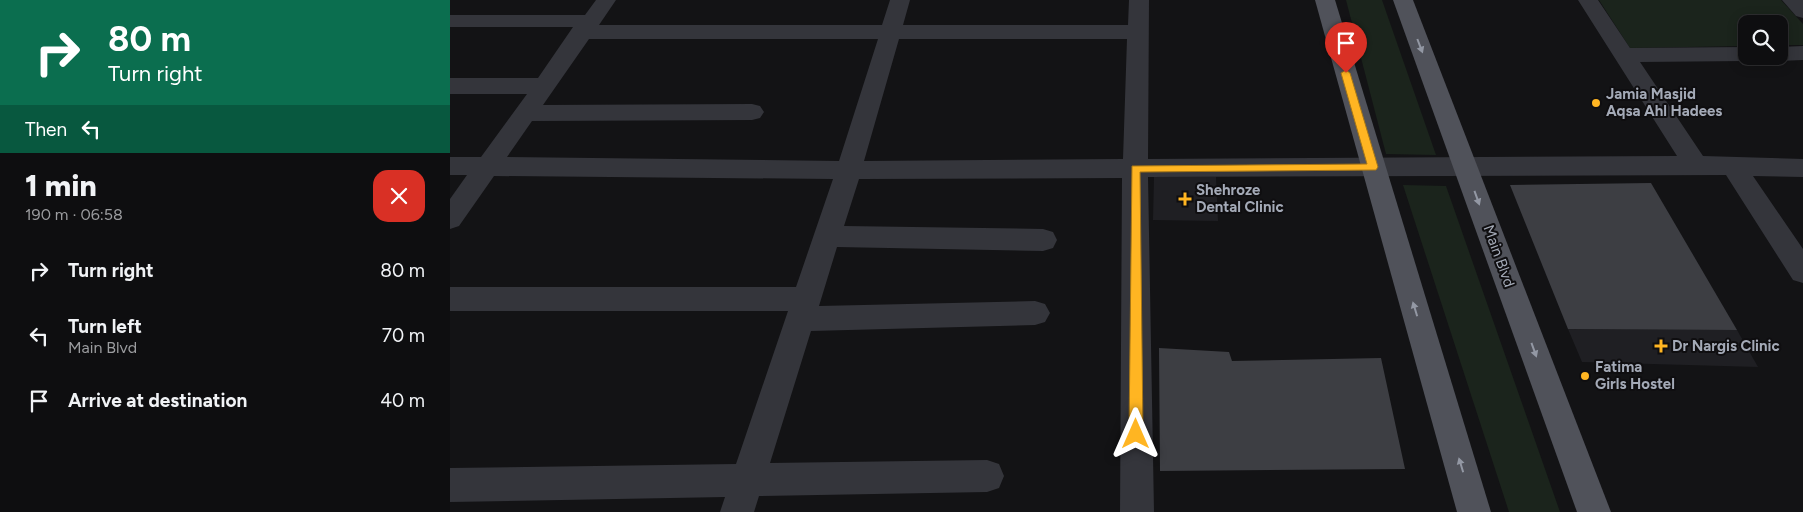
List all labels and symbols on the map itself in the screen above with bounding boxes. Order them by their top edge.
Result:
pin [1325,22,1367,73]
one-way arrow [1417,38,1424,53]
place label: Jamia Masjid Aqsa Ahl Hadees [1606,85,1722,120]
marker: Jamia Masjid Aqsa Ahl Hadees [1590,97,1602,109]
place label: Shehroze Dental Clinic [1196,181,1284,216]
one-way arrow [1473,191,1481,206]
marker: Shehroze Dental Clinic [1178,192,1192,206]
street label: Main Blvd [1479,222,1519,290]
one-way arrow [1410,302,1418,317]
place label: Dr Nargis Clinic [1672,337,1780,355]
marker: Dr Nargis Clinic [1654,339,1668,353]
one-way arrow [1530,343,1538,358]
place label: Fatima Girls Hostel [1595,358,1675,393]
marker: Fatima Girls Hostel [1579,370,1591,382]
position arrow [1109,407,1161,459]
one-way arrow [1457,457,1465,472]

